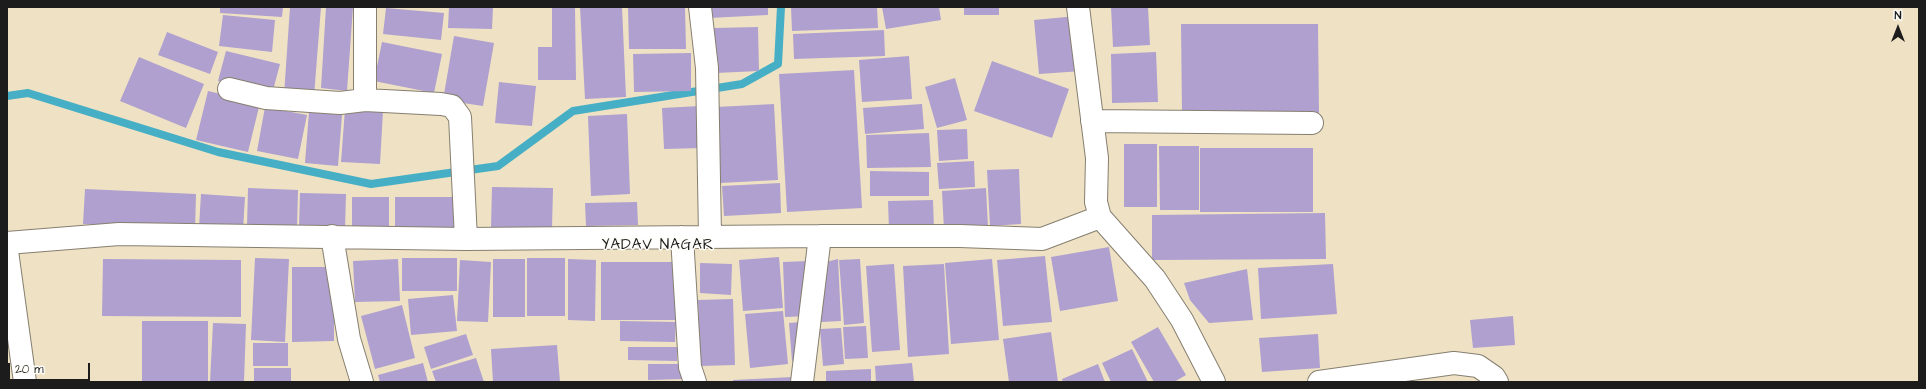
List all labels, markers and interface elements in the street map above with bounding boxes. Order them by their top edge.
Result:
north arrow [1878,8,1918,48]
text: N [1895,8,1901,23]
district label: YADAV NAGAR [601,237,715,255]
scale bar [10,355,92,381]
text: 20 m [15,361,44,378]

